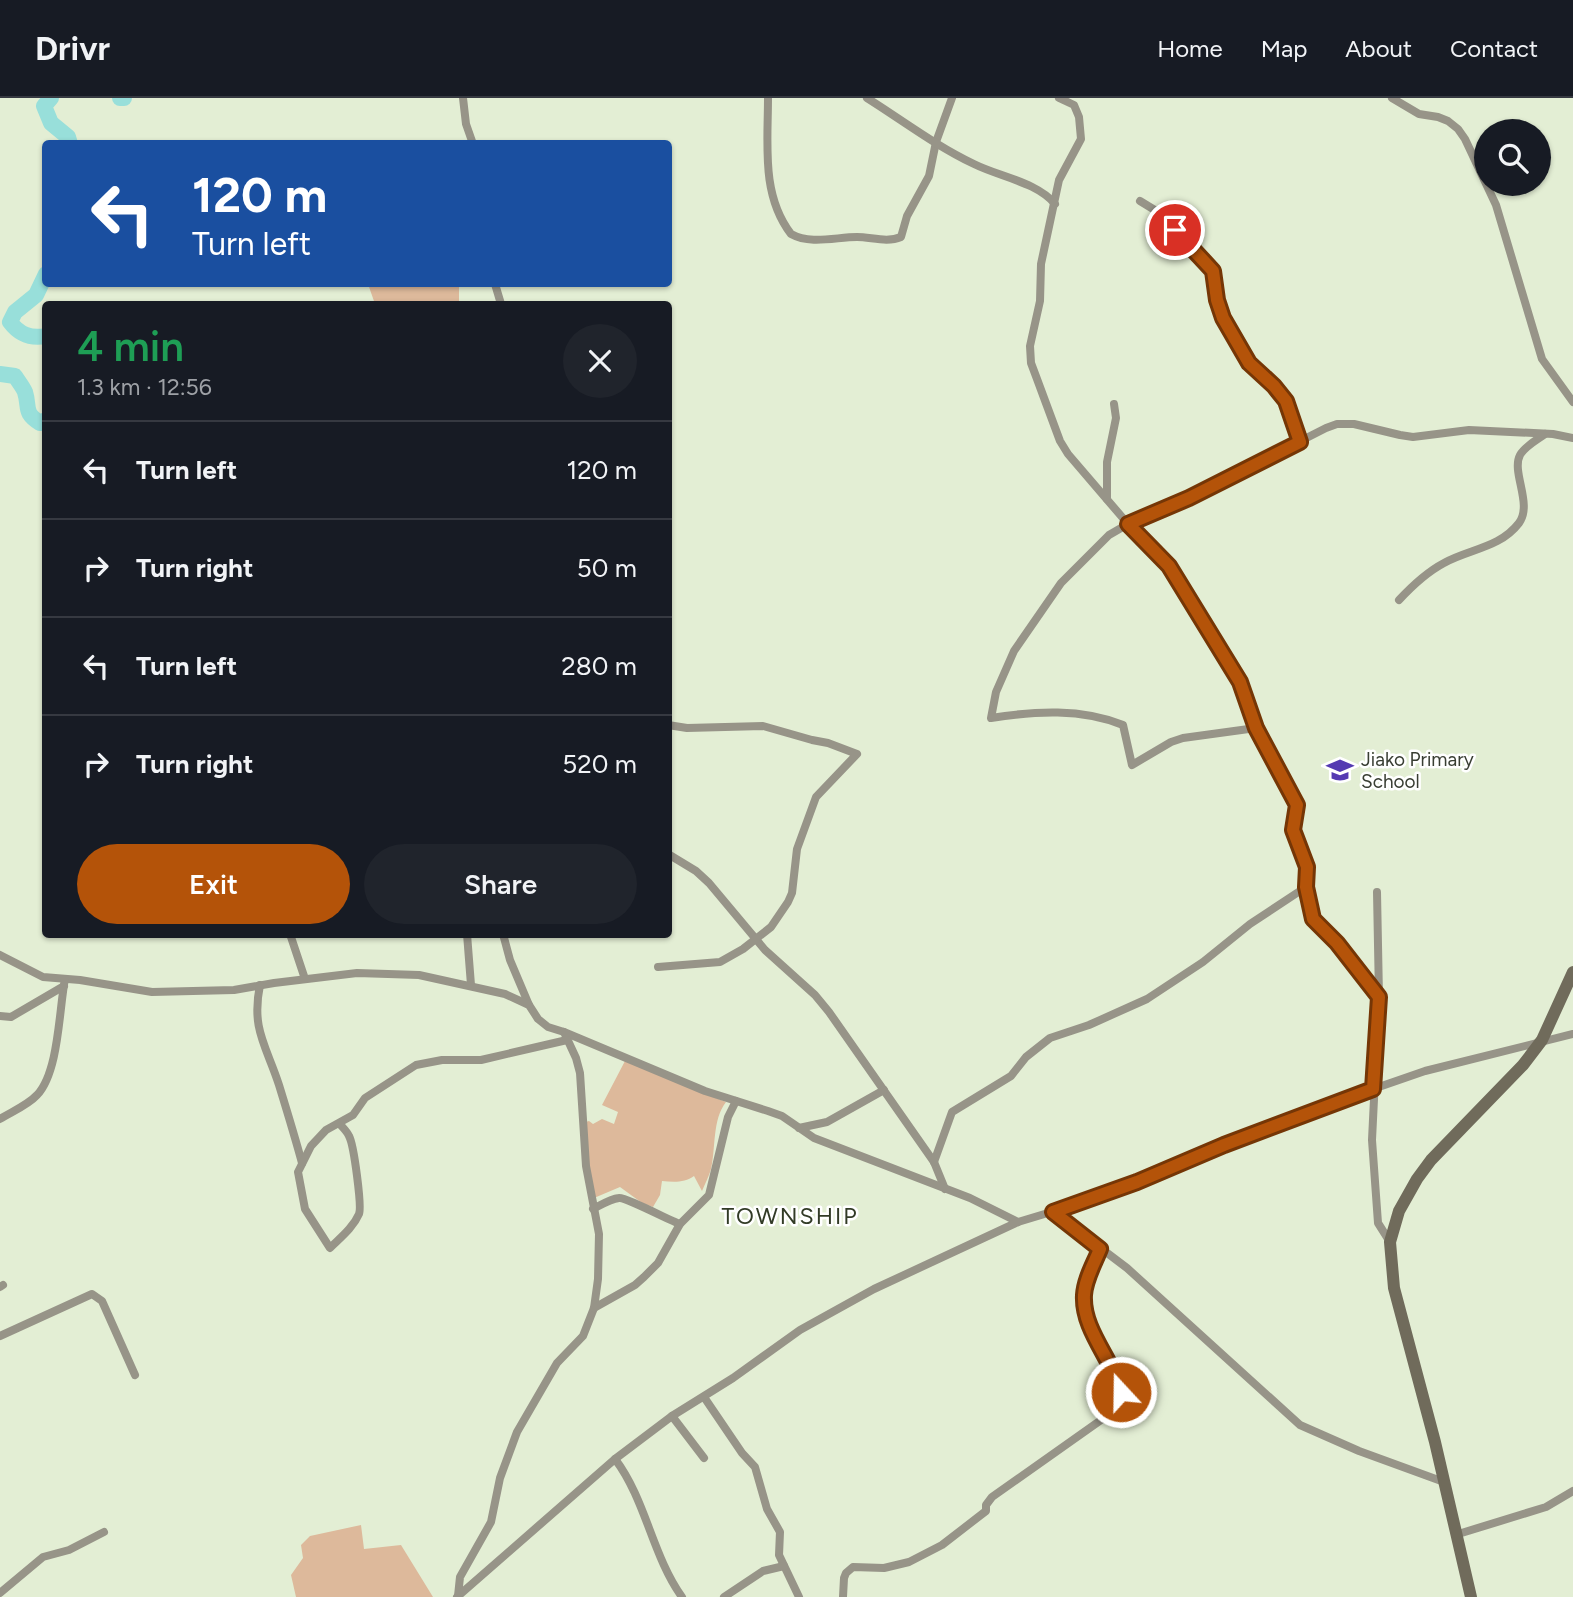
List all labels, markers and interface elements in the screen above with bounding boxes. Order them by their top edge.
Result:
text: Drivr [35,29,110,68]
text: Home [1157,34,1223,63]
text: Map [1261,34,1307,63]
text: About [1345,34,1412,63]
text: Contact [1450,34,1538,63]
map controls [1474,119,1551,196]
button: search [1474,119,1551,196]
text: 120 m [192,165,327,224]
icon: left [77,168,168,259]
pin [1145,200,1205,260]
icon: arrive [1156,211,1194,249]
text: Turn left [192,225,311,263]
text: 4 min [77,321,184,372]
button: close [563,324,637,398]
text: 1.3 km · 12:56 [77,373,212,401]
icon: left [77,451,115,489]
text: Turn left [136,454,237,486]
text: 120 m [567,454,637,486]
icon: right [77,549,115,587]
text: Turn right [136,552,253,584]
text: 50 m [577,552,637,584]
icon: left [77,647,115,685]
text: Turn left [136,650,237,682]
text: 280 m [561,650,637,682]
icon: right [77,745,115,783]
text: Turn right [136,748,253,780]
text: 520 m [562,748,637,780]
place label: Jiako Primary School [1361,748,1474,793]
school or university icon: Jiako Primary School [1325,755,1355,785]
button: Exit [77,844,350,924]
button: Share [364,844,637,924]
district label: TOWNSHIP [721,1202,859,1230]
position arrow [1084,1355,1158,1429]

